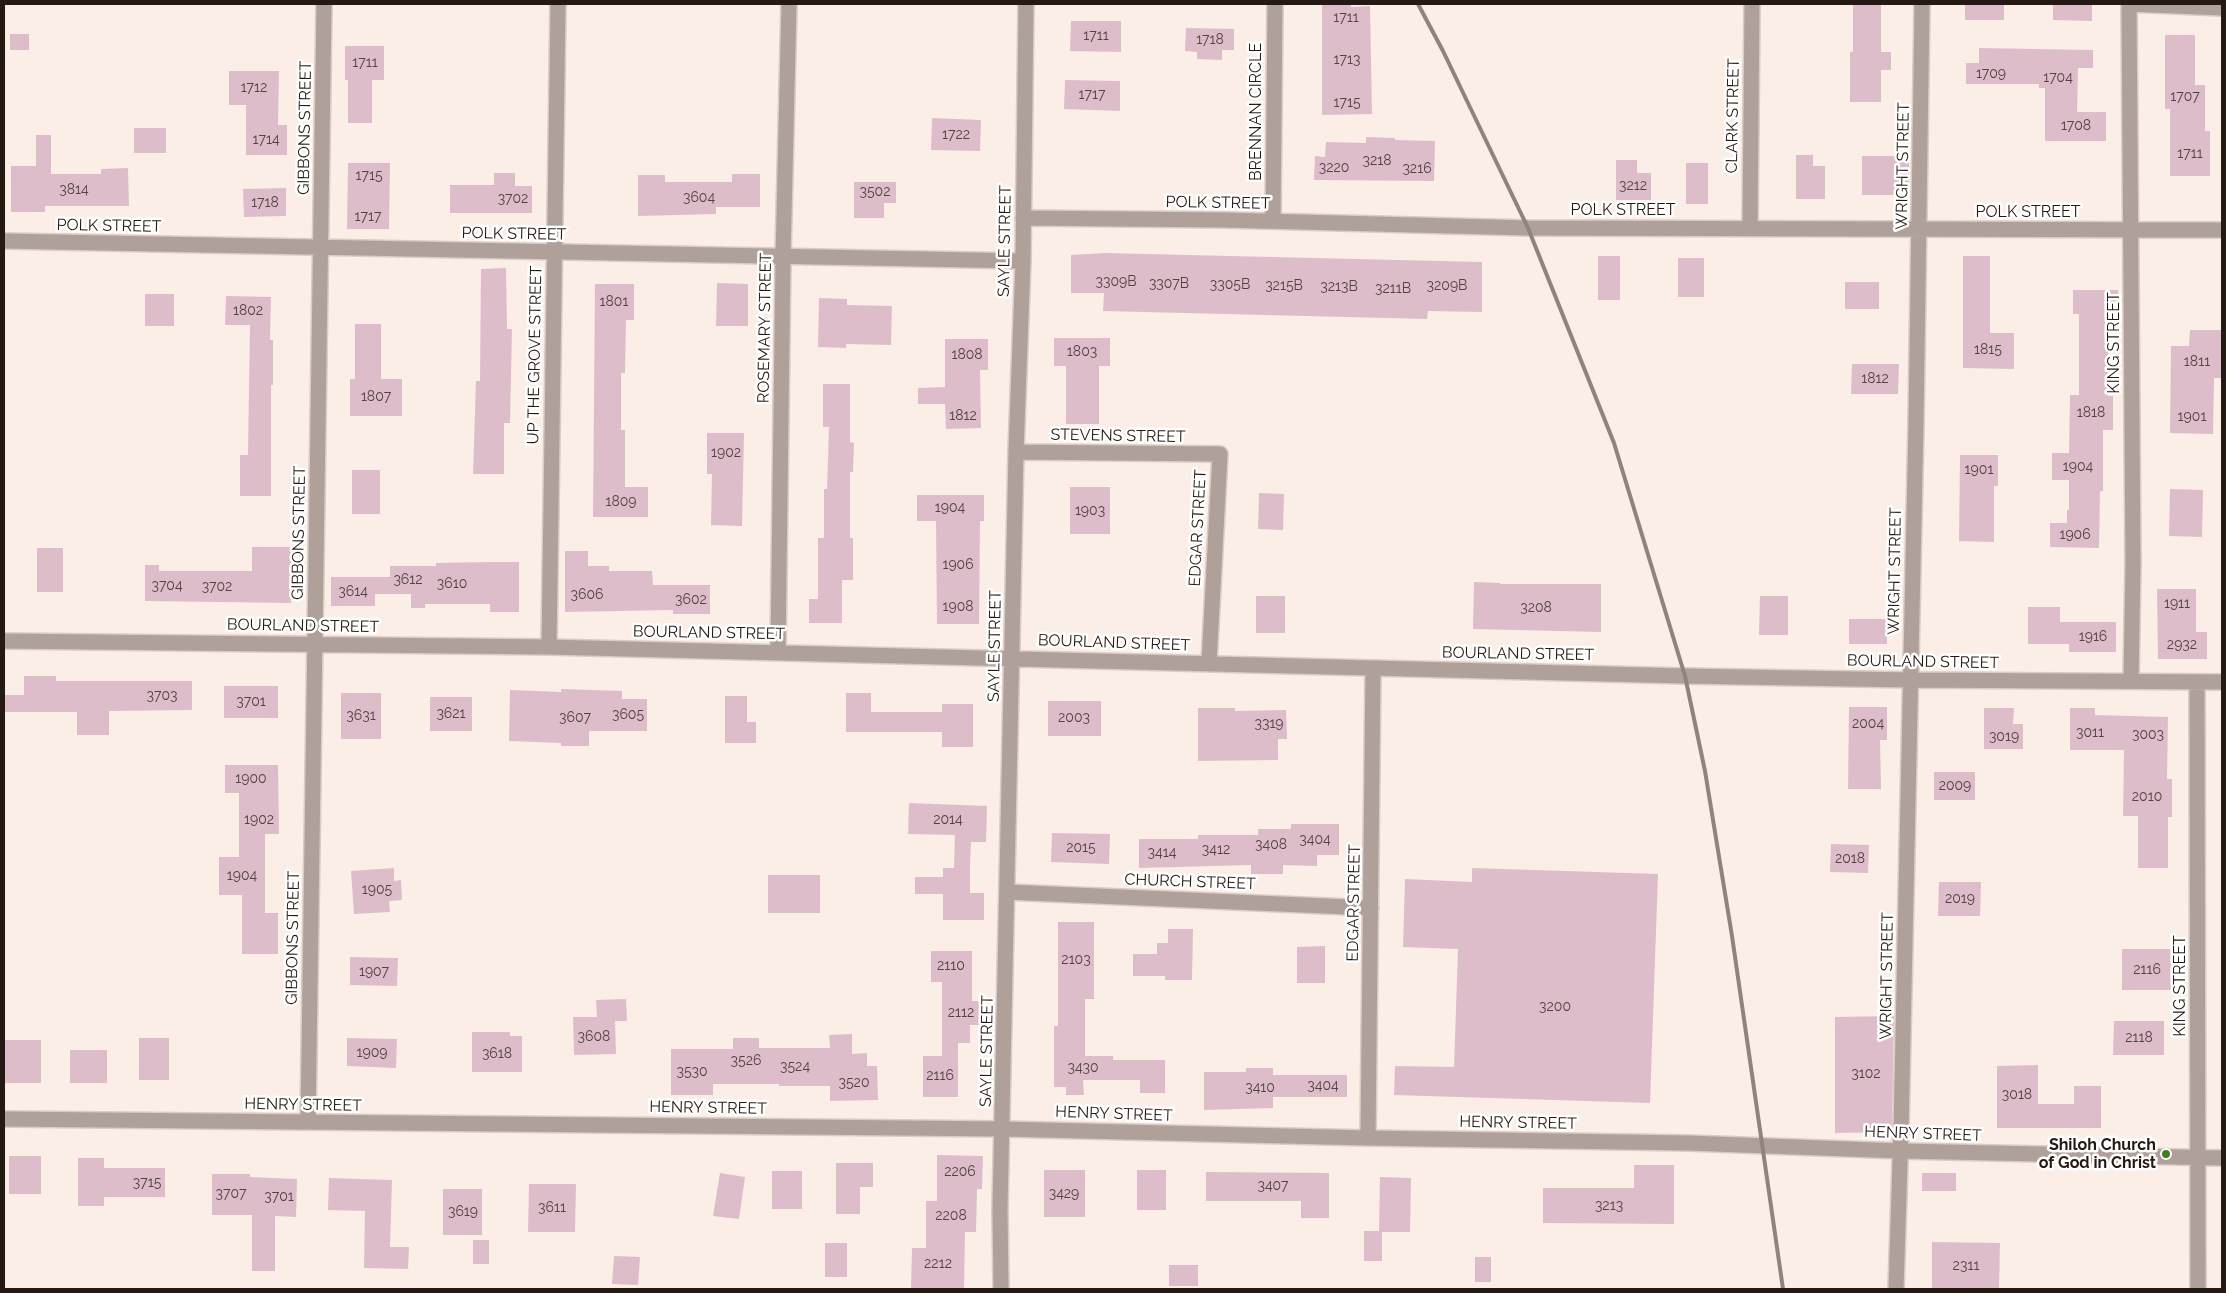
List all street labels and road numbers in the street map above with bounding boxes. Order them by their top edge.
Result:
street label: BRENNAN CIRCLE [1246,43,1266,181]
street label: CLARK STREET [1722,58,1744,174]
street label: GIBBONS STREET [294,61,316,195]
street label: WRIGHT STREET [1892,102,1914,230]
street label: SAYLE STREET [994,185,1016,297]
street label: POLK STREET [1165,192,1271,214]
street label: POLK STREET [1571,200,1675,220]
street label: POLK STREET [1976,202,2080,222]
street label: POLK STREET [56,215,162,237]
street label: POLK STREET [461,223,567,245]
street label: ROSEMARY STREET [754,253,776,403]
street label: UP THE GROVE STREET [524,265,546,445]
street label: KING STREET [2104,292,2124,394]
street label: STEVENS STREET [1050,425,1186,447]
street label: GIBBONS STREET [288,466,310,600]
street label: EDGAR STREET [1185,469,1211,587]
street label: WRIGHT STREET [1884,507,1906,635]
street label: SAYLE STREET [984,590,1006,702]
street label: BOURLAND STREET [227,615,379,637]
street label: BOURLAND STREET [633,622,785,644]
street label: BOURLAND STREET [1038,631,1190,655]
street label: BOURLAND STREET [1442,643,1594,665]
street label: BOURLAND STREET [1847,651,1999,673]
street label: EDGAR STREET [1343,844,1365,962]
street label: CHURCH STREET [1124,870,1256,894]
street label: GIBBONS STREET [282,871,304,1005]
street label: WRIGHT STREET [1876,912,1898,1040]
street label: KING STREET [2170,935,2190,1037]
street label: SAYLE STREET [976,995,998,1107]
street label: HENRY STREET [244,1094,362,1116]
street label: HENRY STREET [649,1097,767,1119]
street label: HENRY STREET [1055,1102,1173,1126]
street label: HENRY STREET [1459,1112,1577,1134]
street label: HENRY STREET [1864,1122,1982,1146]

